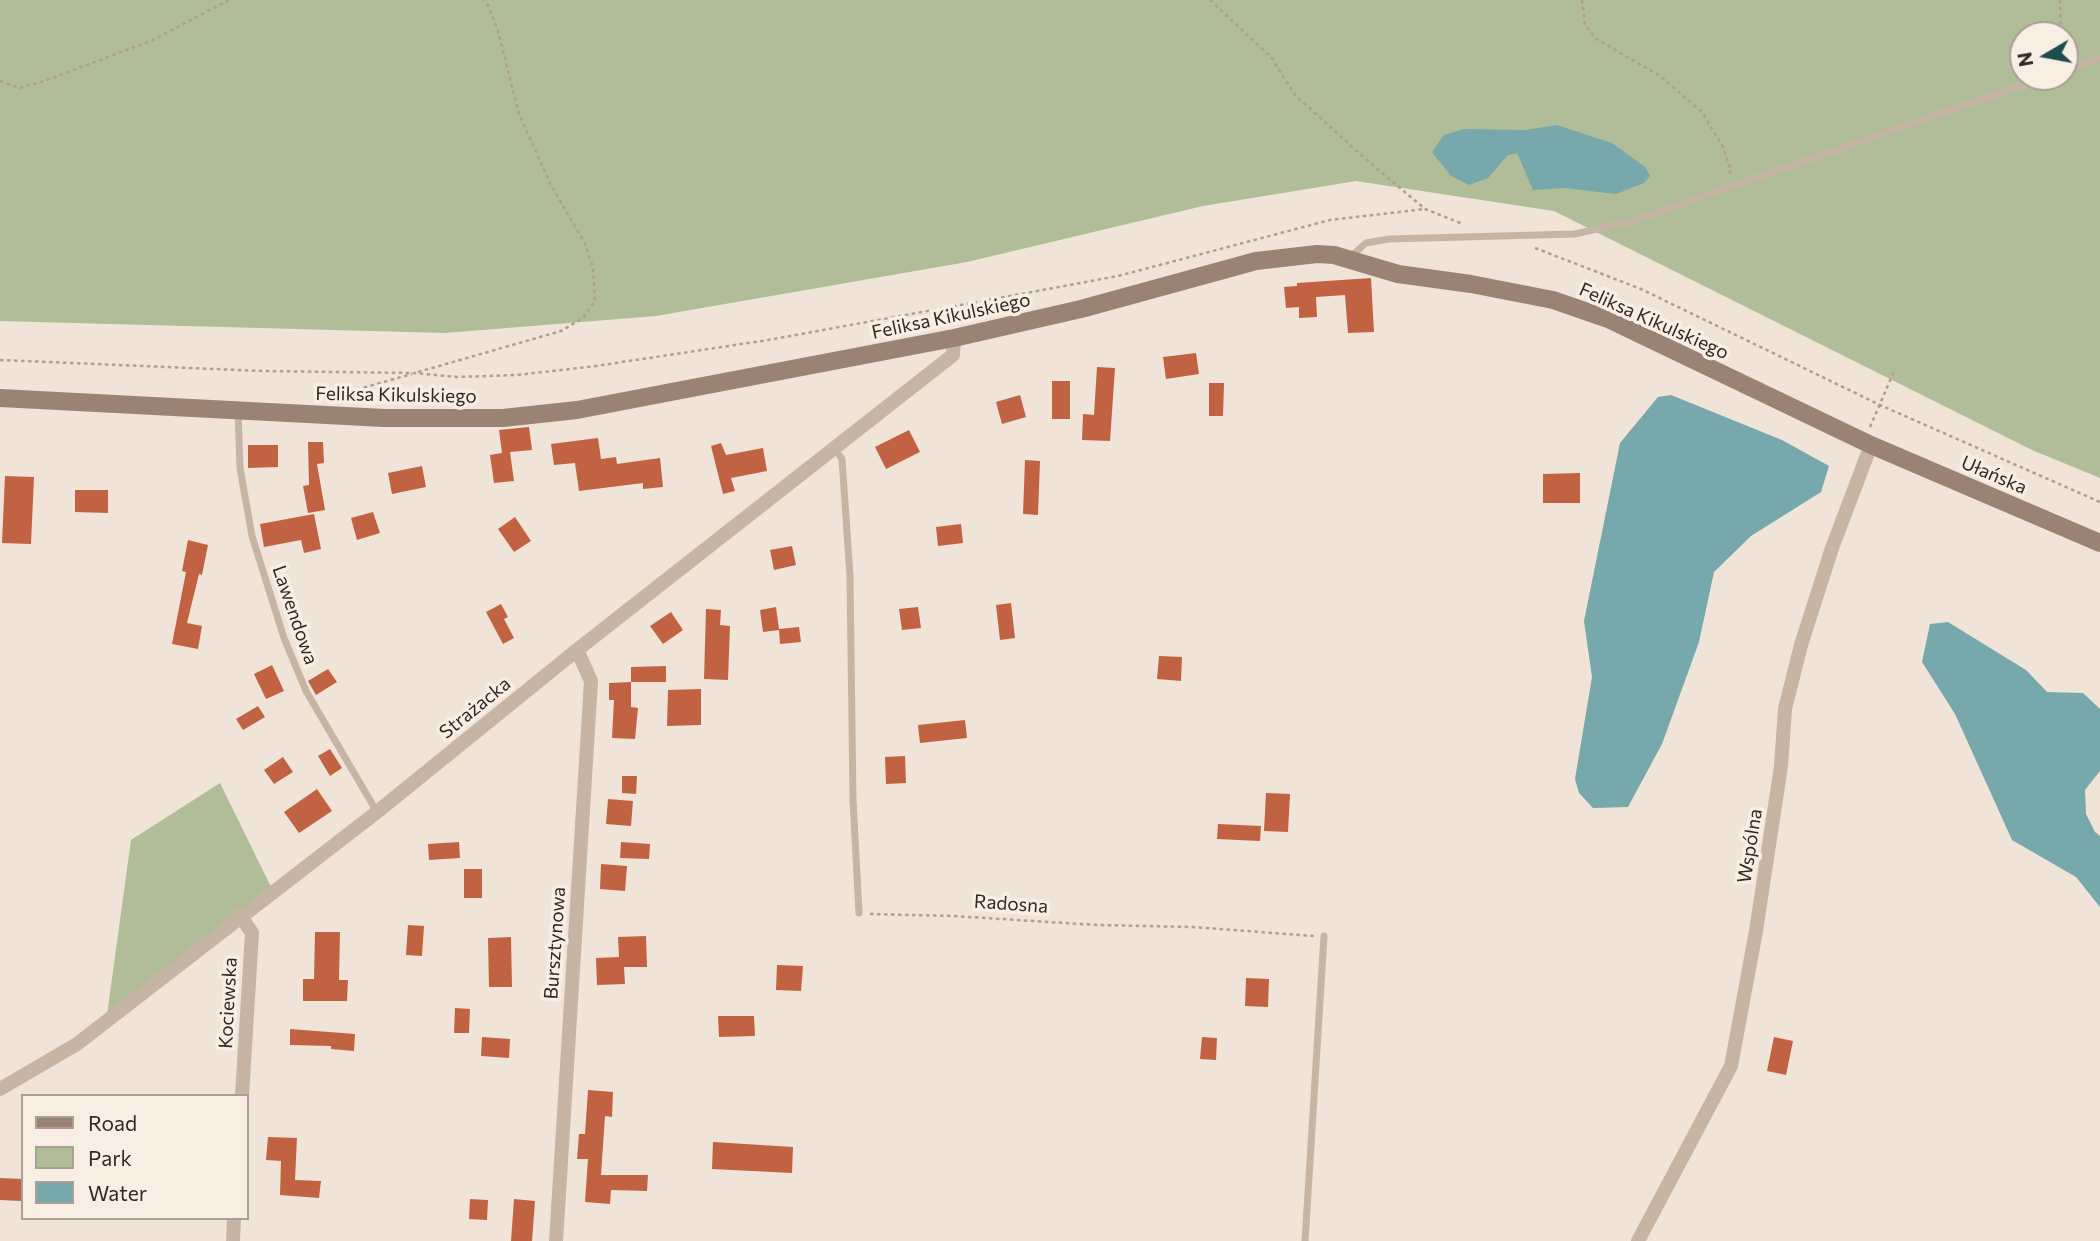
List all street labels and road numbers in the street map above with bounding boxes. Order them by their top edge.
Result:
street label: Feliksa Kikulskiego [1576,278,1732,364]
street label: Feliksa Kikulskiego [870,288,1032,344]
street label: Feliksa Kikulskiego [315,382,477,408]
street label: Ułańska [1958,451,2030,499]
street label: Lawendowa [267,562,323,668]
street label: Strażacka [435,672,515,744]
street label: Wspólna [1733,807,1767,885]
street label: Bursztynowa [540,886,570,1000]
street label: Radosna [973,890,1049,918]
street label: Kociewska [214,957,242,1049]

